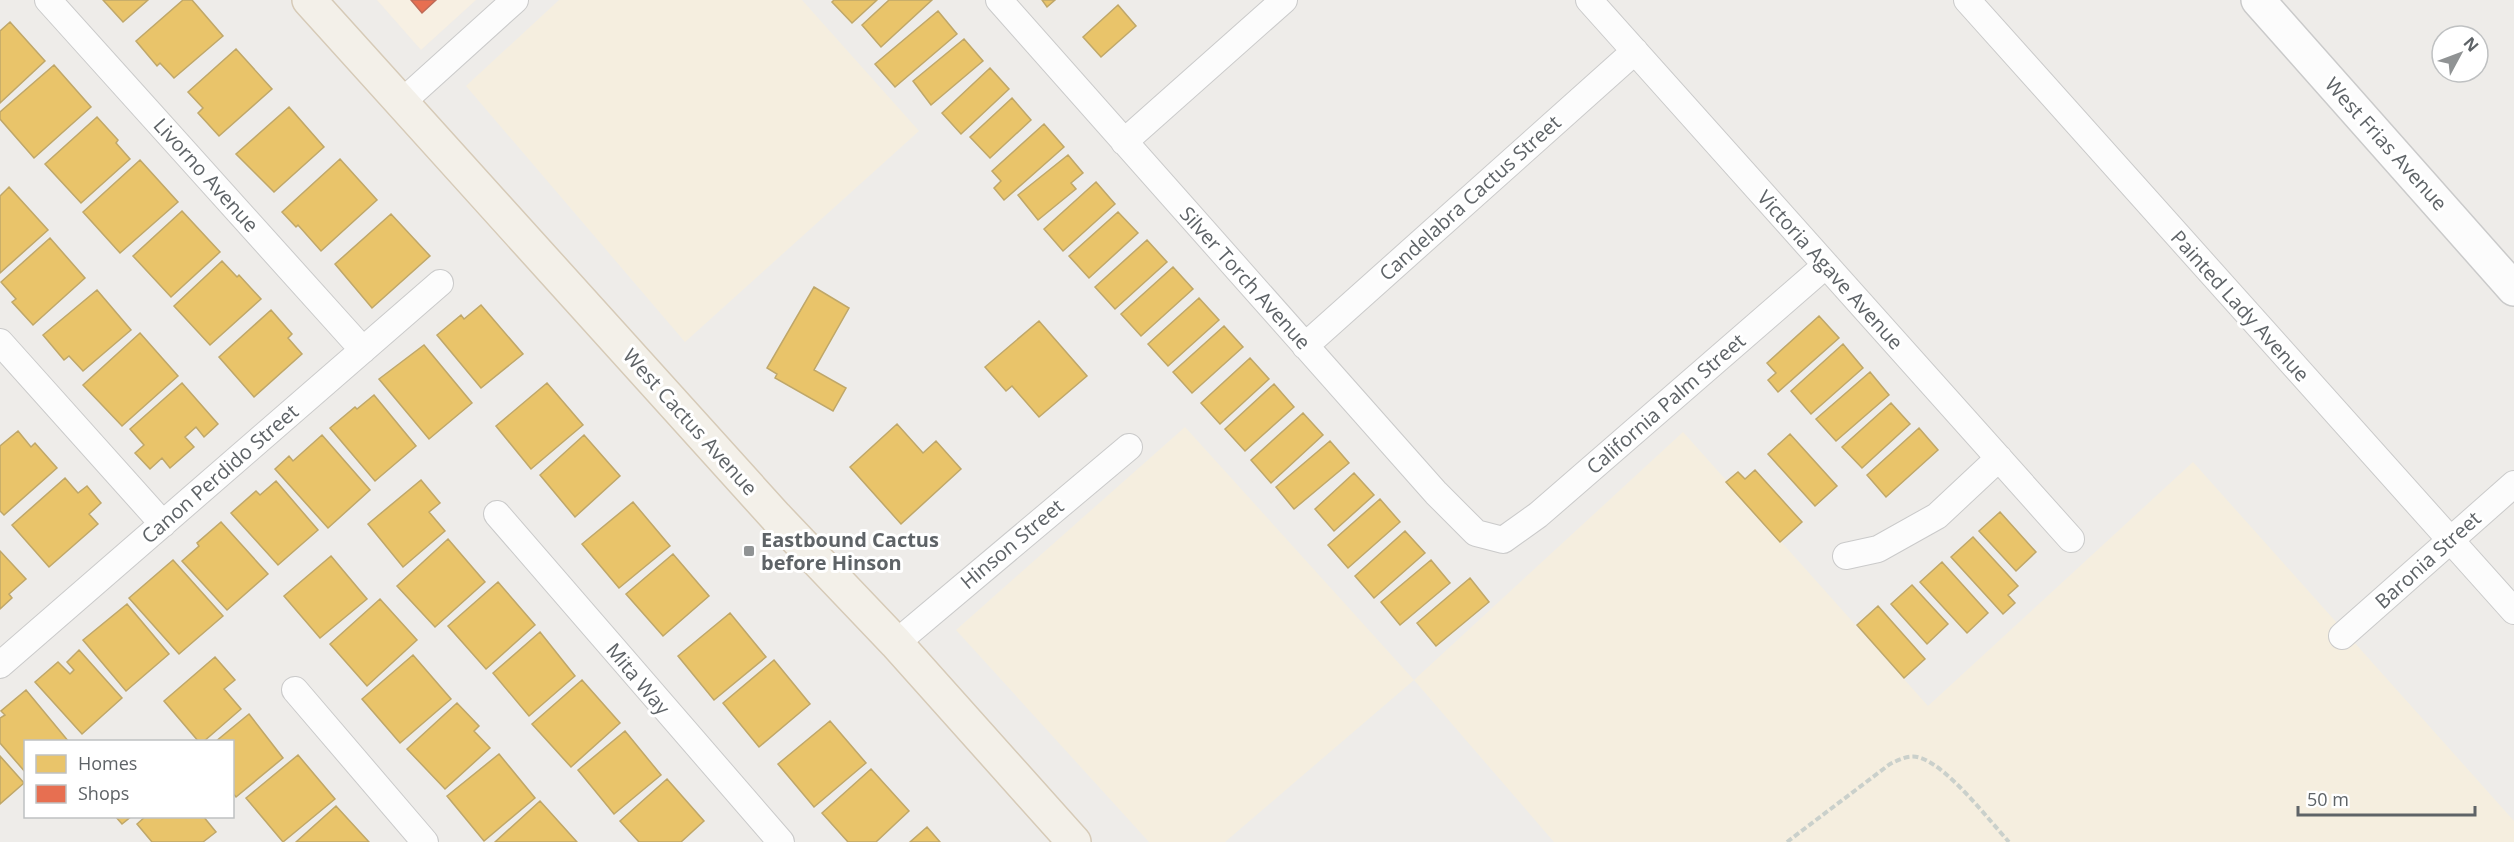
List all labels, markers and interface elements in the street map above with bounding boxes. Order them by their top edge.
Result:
north arrow [2430,24,2490,84]
text: N [2459,32,2484,56]
street label: West Frias Avenue [2319,71,2453,216]
street label: Candelabra Cactus Street [1373,109,1566,286]
street label: Livorno Avenue [148,112,265,238]
street label: Victoria Agave Avenue [1751,184,1909,355]
street label: Silver Torch Avenue [1174,200,1317,355]
street label: Painted Lady Avenue [2165,224,2316,387]
street label: California Palm Street [1581,327,1751,480]
street label: West Cactus Avenue [617,343,764,501]
street label: Canon Perdido Street [136,398,304,549]
street label: Hinson Street [954,492,1069,595]
street label: Baronia Street [2369,505,2486,614]
place label: Eastbound Cactus before Hinson [761,526,939,576]
marker: Eastbound Cactus before Hinson [742,544,756,558]
street label: Mita Way [600,637,677,721]
legend [24,740,234,818]
text: Homes [78,751,137,775]
scale bar [2298,779,2475,817]
text: Shops [78,781,129,805]
text: 50 m [2307,787,2349,811]

